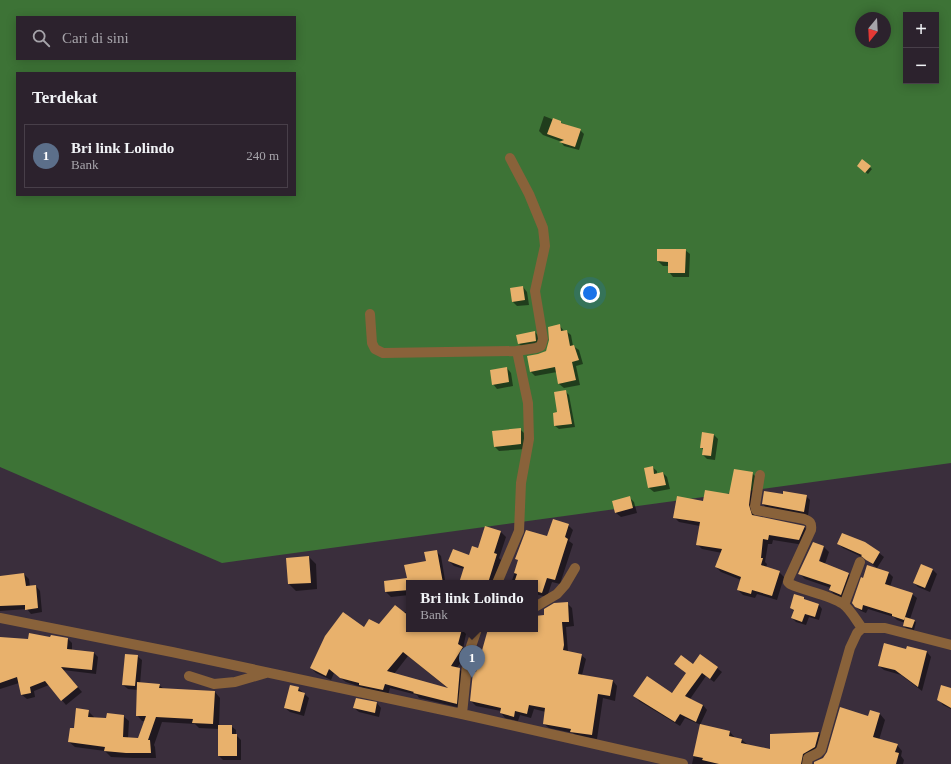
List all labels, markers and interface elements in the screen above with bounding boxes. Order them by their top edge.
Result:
north arrow [855,12,891,48]
map controls [903,12,939,84]
button: + [903,12,939,48]
search box [16,16,296,60]
icon: search [30,27,52,49]
text: Cari di sini [62,30,129,46]
button: − [903,48,939,84]
text: Terdekat [32,88,98,107]
text: Bri link Lolindo [71,140,174,156]
text: 1 [43,148,49,163]
text: 240 m [246,148,279,163]
text: Bank [71,157,98,172]
your location [580,283,600,303]
popup [406,580,538,632]
text: Bri link Lolindo [420,590,524,606]
text: Bank [420,607,448,622]
pin: 1 [459,645,485,678]

